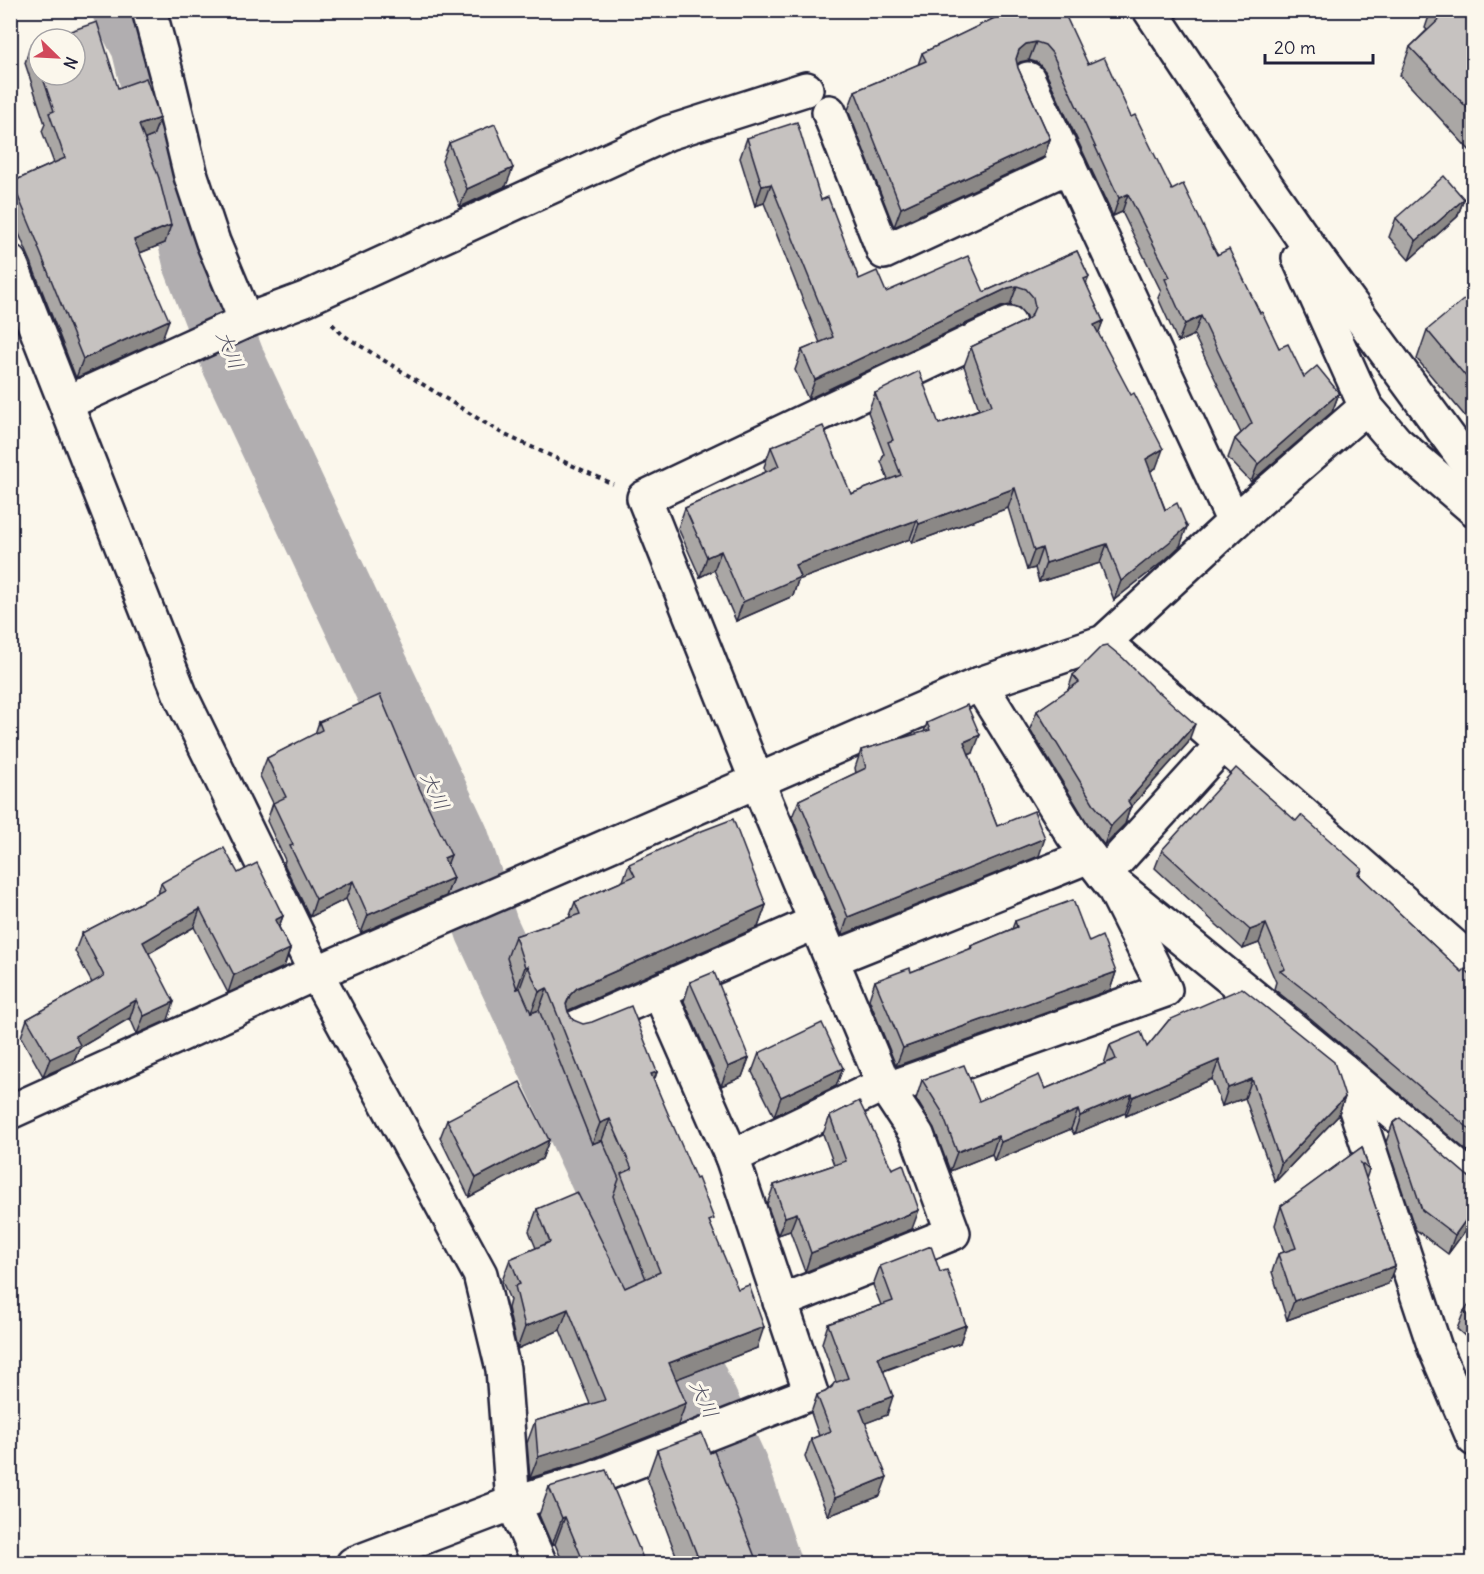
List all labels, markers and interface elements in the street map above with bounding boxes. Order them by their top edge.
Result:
north arrow [27,27,87,87]
scale bar [1265,27,1373,65]
text: 20 m [1274,36,1316,59]
text: N [59,54,82,72]
water label: 大川 [211,327,250,373]
water label: 大川 [416,767,455,814]
water label: 大川 [685,1375,724,1422]

